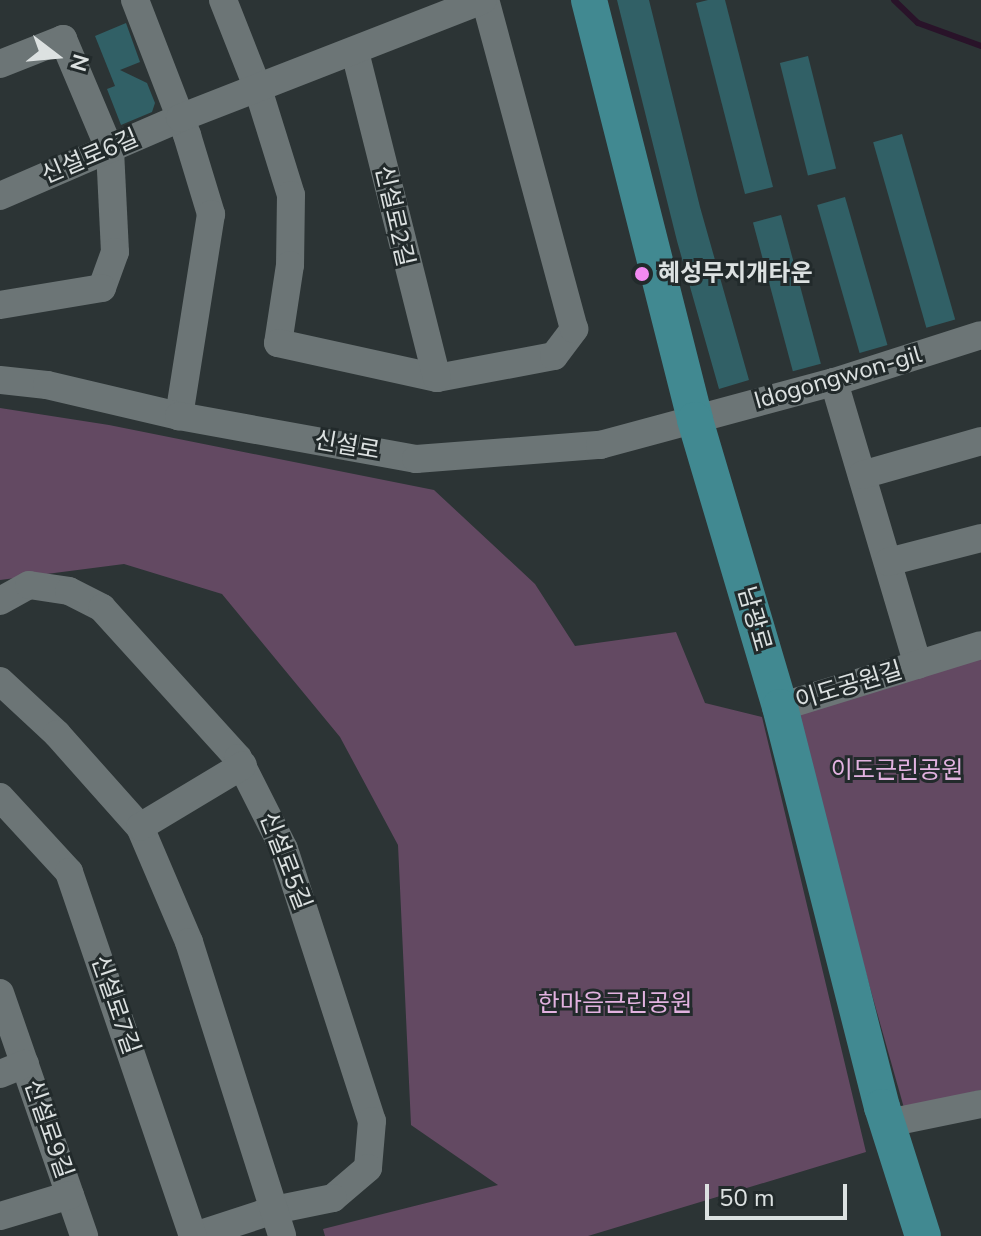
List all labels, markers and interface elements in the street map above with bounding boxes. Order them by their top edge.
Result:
north arrow [16,16,96,96]
text: N [62,51,96,75]
street label: 신설로6길 [37,124,143,190]
street label: 신설로2길 [368,163,420,269]
place label: 혜성무지개타운 [658,260,813,288]
marker: 혜성무지개타운 [633,265,651,283]
street label: Idogongwon-gil [751,340,925,416]
street label: 신설로 [312,426,382,466]
street label: 남광로 [731,583,777,655]
street label: 이도공원길 [792,656,906,716]
park label: 이도근린공원 [831,757,963,785]
street label: 신설로5길 [253,808,317,914]
street label: 신설로7길 [85,952,145,1058]
park label: 한마음근린공원 [538,990,692,1018]
street label: 신설로9길 [18,1076,78,1182]
scale bar [709,1168,851,1218]
text: 50 m [719,1182,775,1214]

